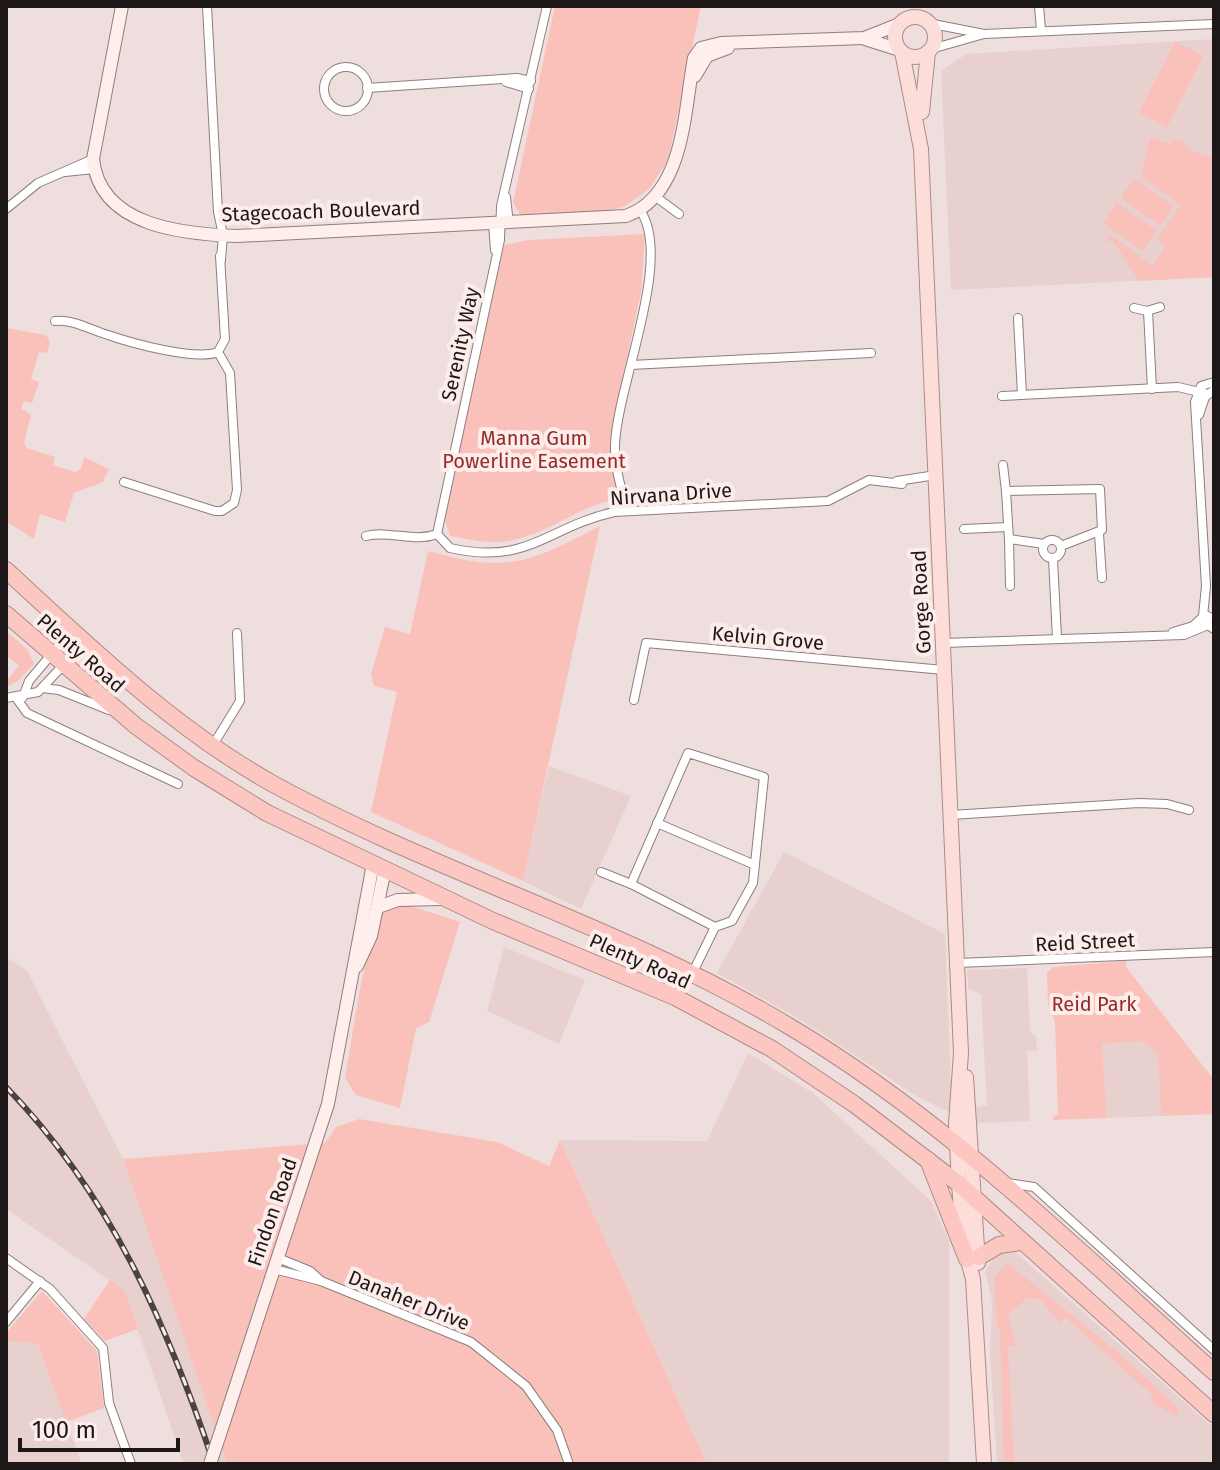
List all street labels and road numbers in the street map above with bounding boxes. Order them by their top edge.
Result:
street label: Stagecoach Boulevard [221,196,421,226]
street label: Serenity Way [436,285,484,403]
street label: Nirvana Drive [609,478,733,510]
street label: Gorge Road [906,549,936,655]
street label: Plenty Road [32,608,130,698]
street label: Kelvin Grove [711,621,825,655]
street label: Reid Street [1035,927,1136,957]
street label: Plenty Road [586,928,694,994]
street label: Findon Road [242,1155,302,1269]
street label: Danaher Drive [345,1265,473,1335]

